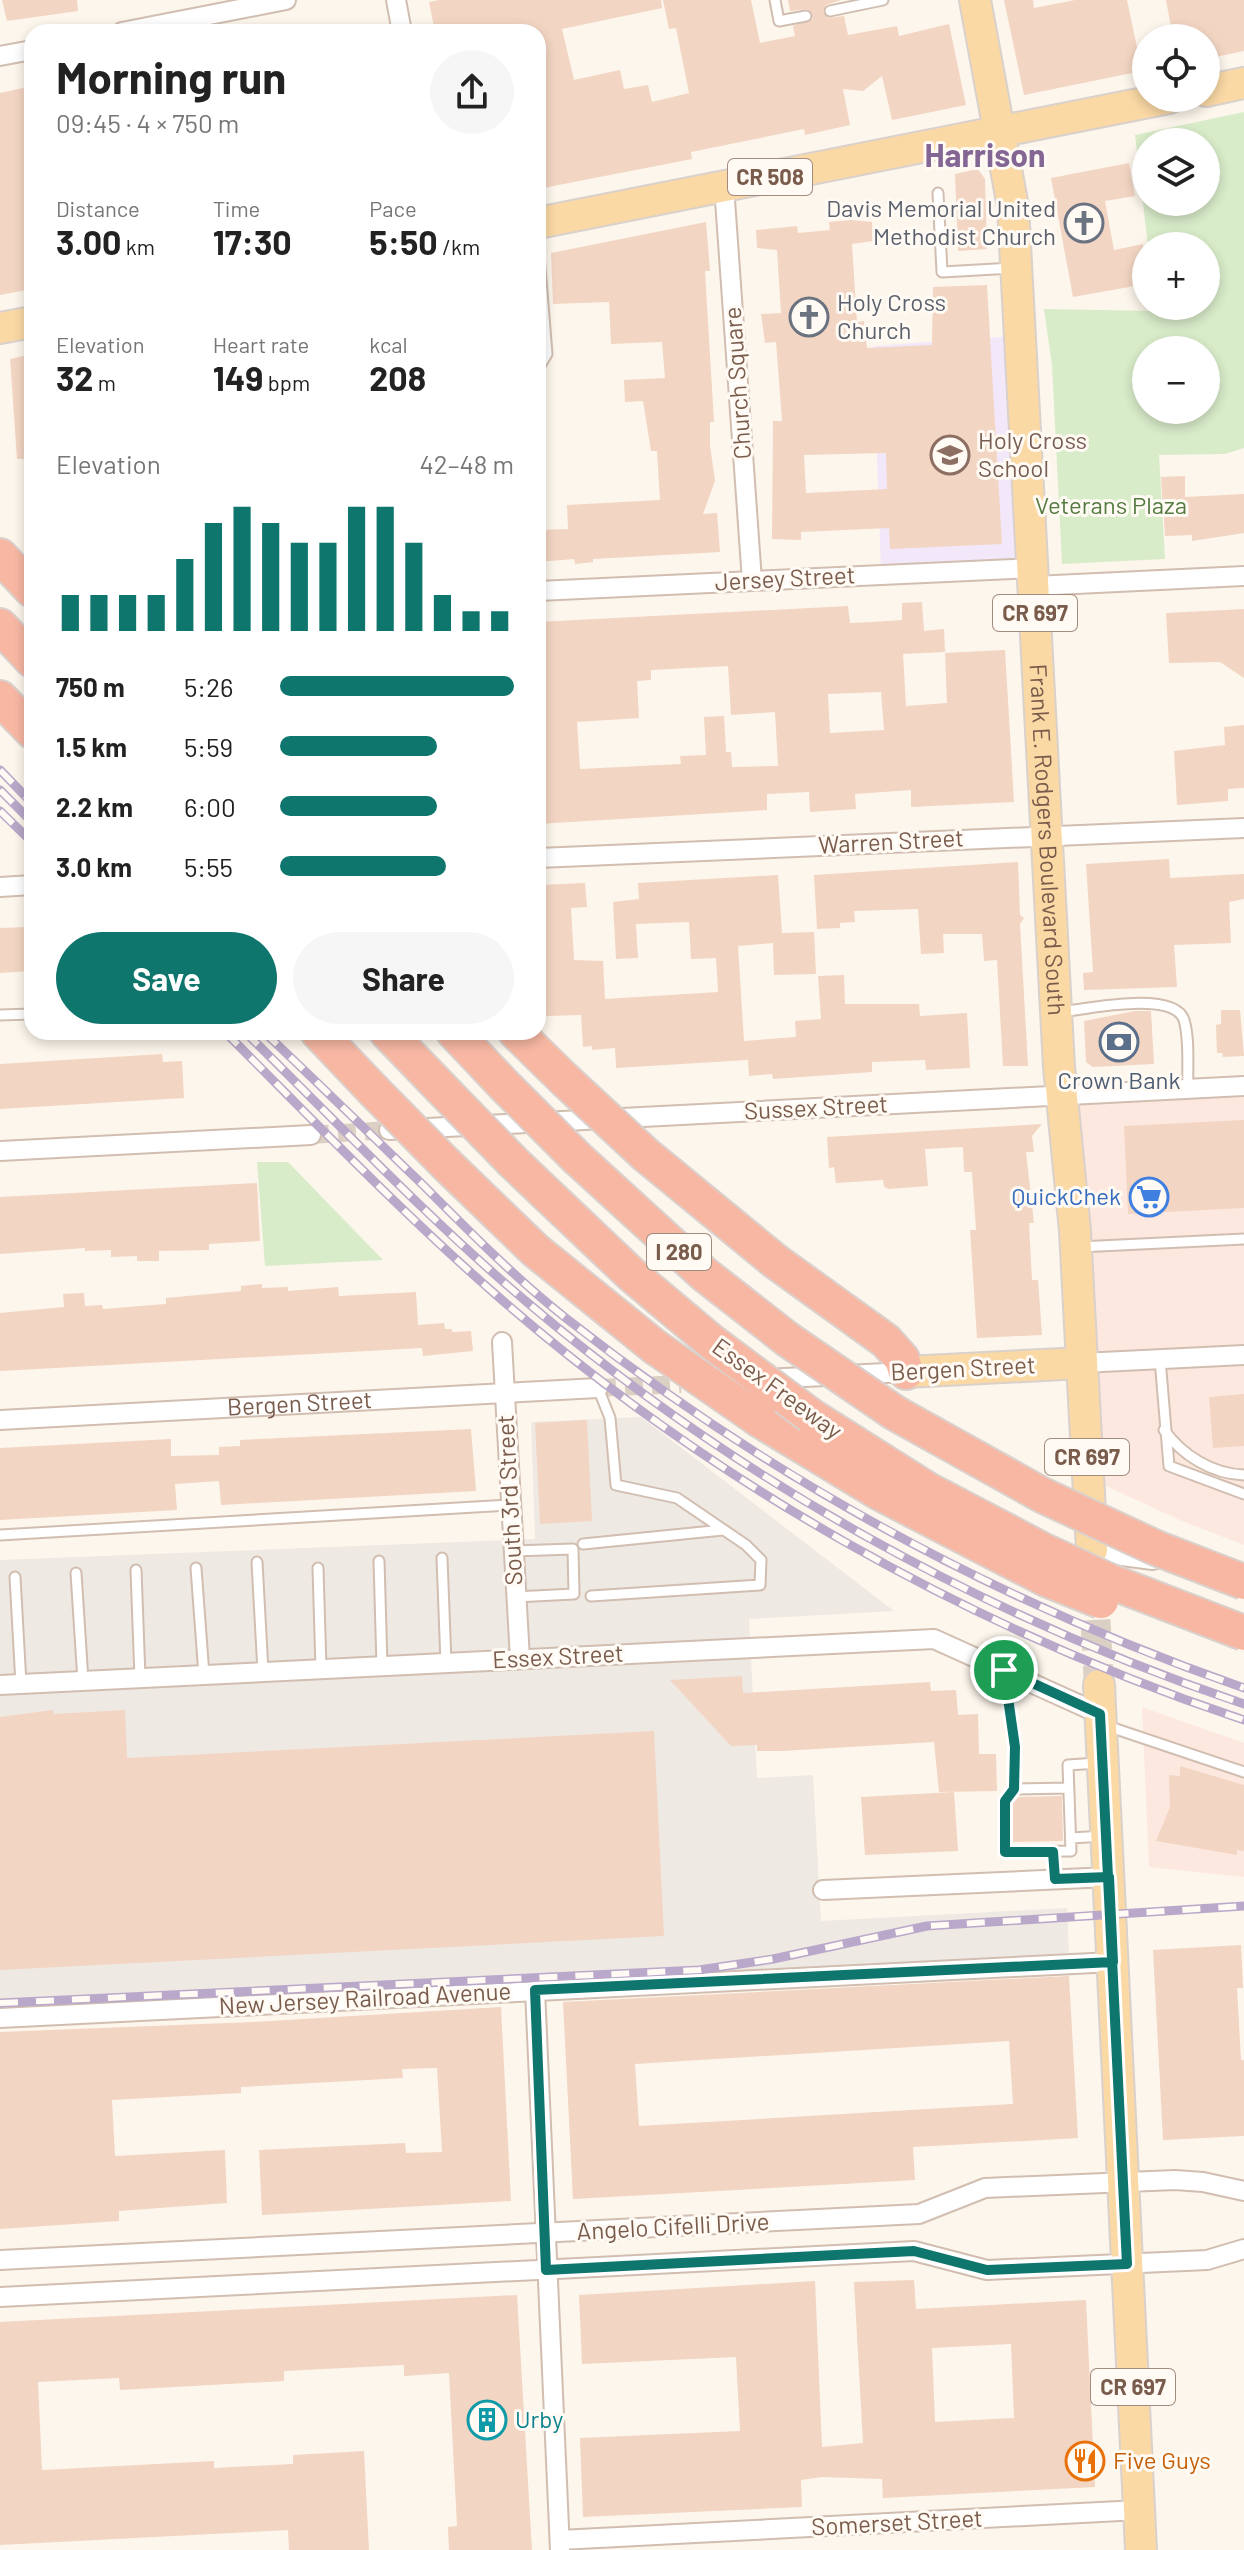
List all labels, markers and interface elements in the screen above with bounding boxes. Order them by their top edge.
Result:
map controls [1132,24,1220,424]
button: locate [1132,24,1220,112]
text: Morning run [56,50,286,103]
button: share [430,50,514,134]
text: 09:45 · 4 × 750 m [56,107,239,138]
button: layers [1132,128,1220,216]
district label: Harrison [924,135,1046,173]
road number: CR 508 [728,159,812,195]
place label: Davis Memorial United Methodist Church [826,193,1056,250]
text: Distance [56,195,140,221]
text: Time [213,195,260,221]
text: Pace [369,195,417,221]
church icon: Davis Memorial United Methodist Church [1063,202,1105,244]
text: 3.00 [56,221,121,262]
text: 17:30 [213,221,292,262]
text: 5:50 [369,221,438,262]
button: + [1132,232,1220,320]
text: km [121,233,155,259]
text: /km [438,233,480,259]
place label: Holy Cross Church [837,287,946,344]
church icon: Holy Cross Church [788,296,830,338]
street label: Church Square [717,306,756,460]
text: Elevation [56,331,145,357]
text: Heart rate [213,331,309,357]
text: kcal [369,331,408,357]
button: − [1132,336,1220,424]
text: 32 [56,357,93,398]
text: 149 [213,357,263,398]
text: 208 [369,357,426,398]
text: m [93,369,116,395]
text: bpm [263,369,310,395]
place label: Holy Cross School [978,425,1087,482]
school or university icon: Holy Cross School [929,434,971,476]
text: Elevation [56,448,161,479]
text: 42–48 m [419,448,514,479]
park label: Veterans Plaza [1035,490,1187,519]
street label: Jersey Street [714,559,856,596]
road number: CR 697 [993,595,1077,631]
street label: Frank E. Rodgers Boulevard South [1024,663,1072,1016]
text: 750 m [56,671,125,702]
text: 5:26 [184,671,234,702]
text: 1.5 km [56,731,127,762]
text: 5:59 [184,731,233,762]
text: 2.2 km [56,791,133,822]
text: 6:00 [184,791,236,822]
street label: Warren Street [817,822,964,859]
text: 3.0 km [56,851,132,882]
text: 5:55 [184,851,233,882]
button: Save [56,932,277,1024]
button: Share [293,932,514,1024]
bank icon: Crown Bank [1098,1021,1140,1063]
place label: Crown Bank [1058,1065,1180,1094]
street label: Sussex Street [743,1088,889,1125]
supermarket icon: QuickChek [1128,1176,1170,1218]
place label: QuickChek [1012,1181,1121,1210]
road number: I 280 [647,1234,711,1270]
street label: Essex Freeway [707,1331,848,1445]
street label: Bergen Street [890,1349,1036,1386]
street label: Bergen Street [226,1384,373,1421]
street label: South 3rd Street [490,1414,527,1586]
road number: CR 697 [1045,1439,1129,1475]
pin [970,1636,1038,1704]
street label: Essex Street [492,1638,624,1673]
icon: arrive [982,1648,1026,1692]
street label: New Jersey Railroad Avenue [218,1975,512,2020]
street label: Angelo Cifelli Drive [576,2206,770,2245]
road number: CR 697 [1091,2369,1175,2405]
building icon: Urby [466,2399,508,2441]
place label: Urby [515,2404,563,2433]
restaurant icon: Five Guys [1064,2440,1106,2482]
place label: Five Guys [1113,2445,1211,2474]
street label: Somerset Street [811,2503,983,2540]

